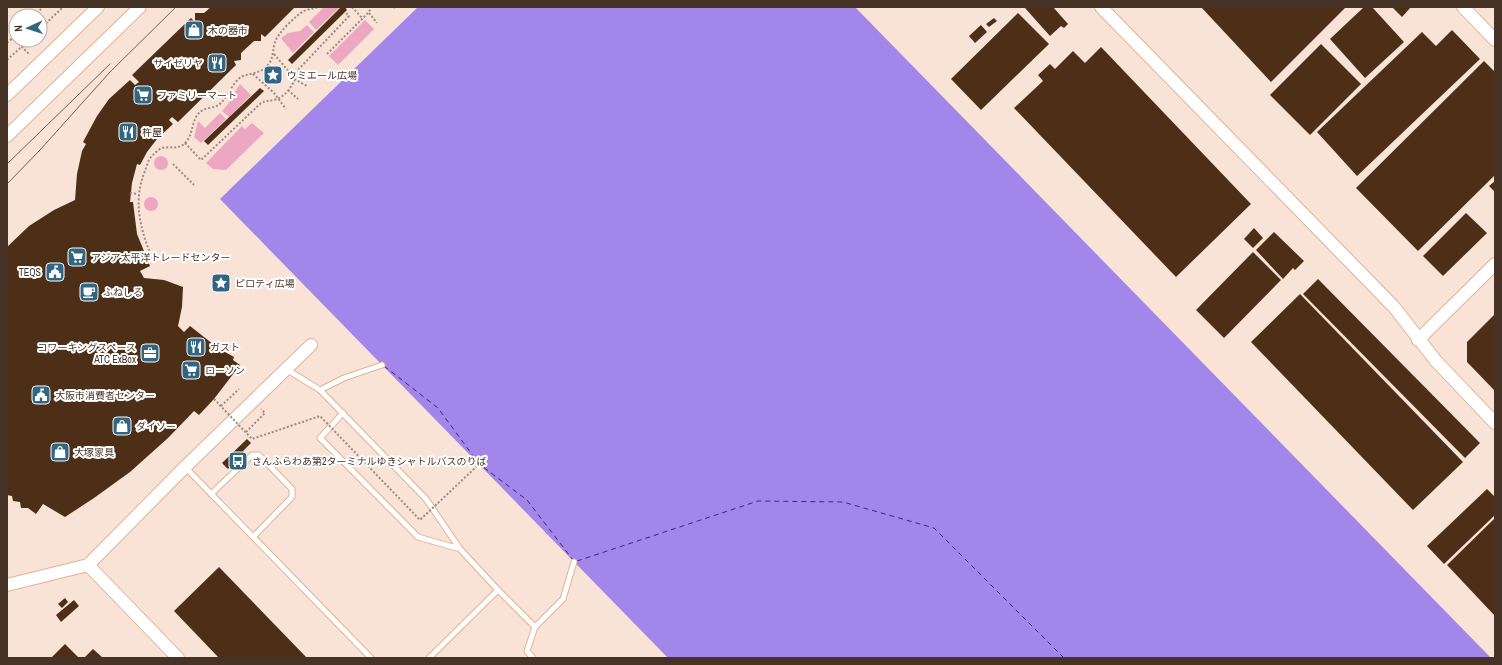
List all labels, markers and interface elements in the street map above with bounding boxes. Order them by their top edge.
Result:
north arrow [8,8,48,48]
shop icon: 木の器市 [183,19,205,41]
place label: 木の器市 [208,24,248,37]
text: N [11,25,25,32]
restaurant icon: サイゼリヤ [206,52,228,74]
place label: サイゼリヤ [153,57,203,70]
place icon: ウミエール広場 [262,64,284,86]
place label: ウミエール広場 [287,69,357,82]
supermarket icon: ファミリーマート [132,84,154,106]
place label: ファミリーマート [157,89,237,102]
restaurant icon: 杵屋 [117,121,139,143]
place label: 杵屋 [142,126,162,139]
supermarket icon: アジア太平洋トレードセンター [66,246,88,268]
place label: アジア太平洋トレードセンター [91,251,231,264]
public building icon: TEQS [44,261,66,283]
place label: TEQS [19,266,42,279]
place icon: ピロティ広場 [210,272,232,294]
place label: ピロティ広場 [235,277,294,290]
cafe icon: ふねしる [78,281,100,303]
place label: ふねしる [103,286,143,299]
restaurant icon: ガスト [185,336,207,358]
place label: コワーキングスペース ATC ExBox [38,341,137,366]
place label: ガスト [210,341,240,354]
office icon: コワーキングスペース ATC ExBox [139,342,161,364]
supermarket icon: ローソン [180,359,202,381]
place label: ローソン [205,364,245,377]
public building icon: 大阪市消費者センター [30,384,52,406]
place label: 大阪市消費者センター [55,389,155,402]
shop icon: ダイソー [111,415,133,437]
place label: ダイソー [136,420,176,433]
shop icon: 大塚家具 [49,441,71,463]
place label: 大塚家具 [74,446,114,459]
bus stop icon: さんふらわあ第2ターミナルゆきシャトルバスのりば [227,450,249,472]
place label: さんふらわあ第2ターミナルゆきシャトルバスのりば [252,455,487,468]

